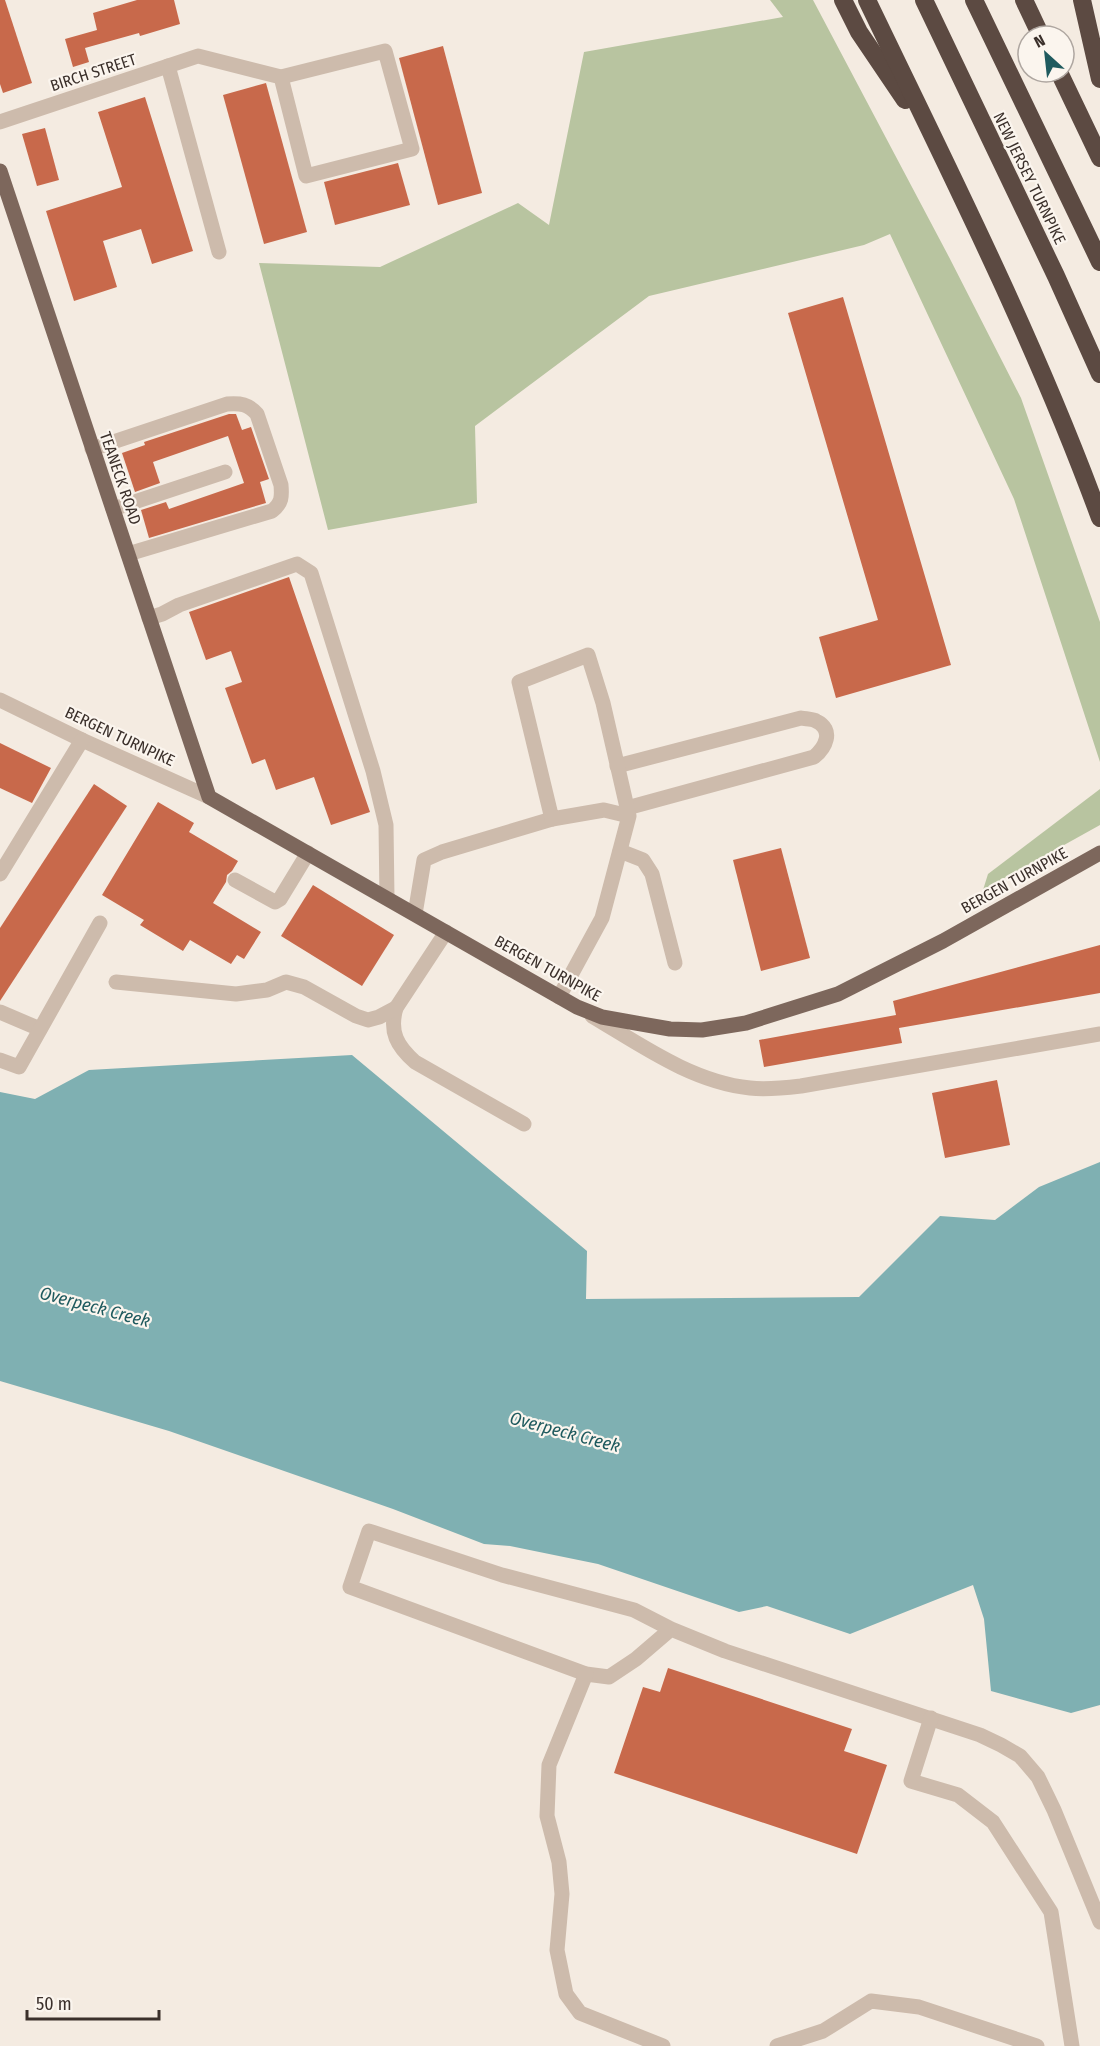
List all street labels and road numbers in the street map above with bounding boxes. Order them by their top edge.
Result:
street label: BIRCH STREET [48,49,139,95]
street label: NEW JERSEY TURNPIKE [989,109,1070,247]
street label: TEANECK ROAD [96,429,145,527]
street label: BERGEN TURNPIKE [62,703,178,770]
street label: BERGEN TURNPIKE [958,843,1071,918]
street label: BERGEN TURNPIKE [491,931,604,1006]

